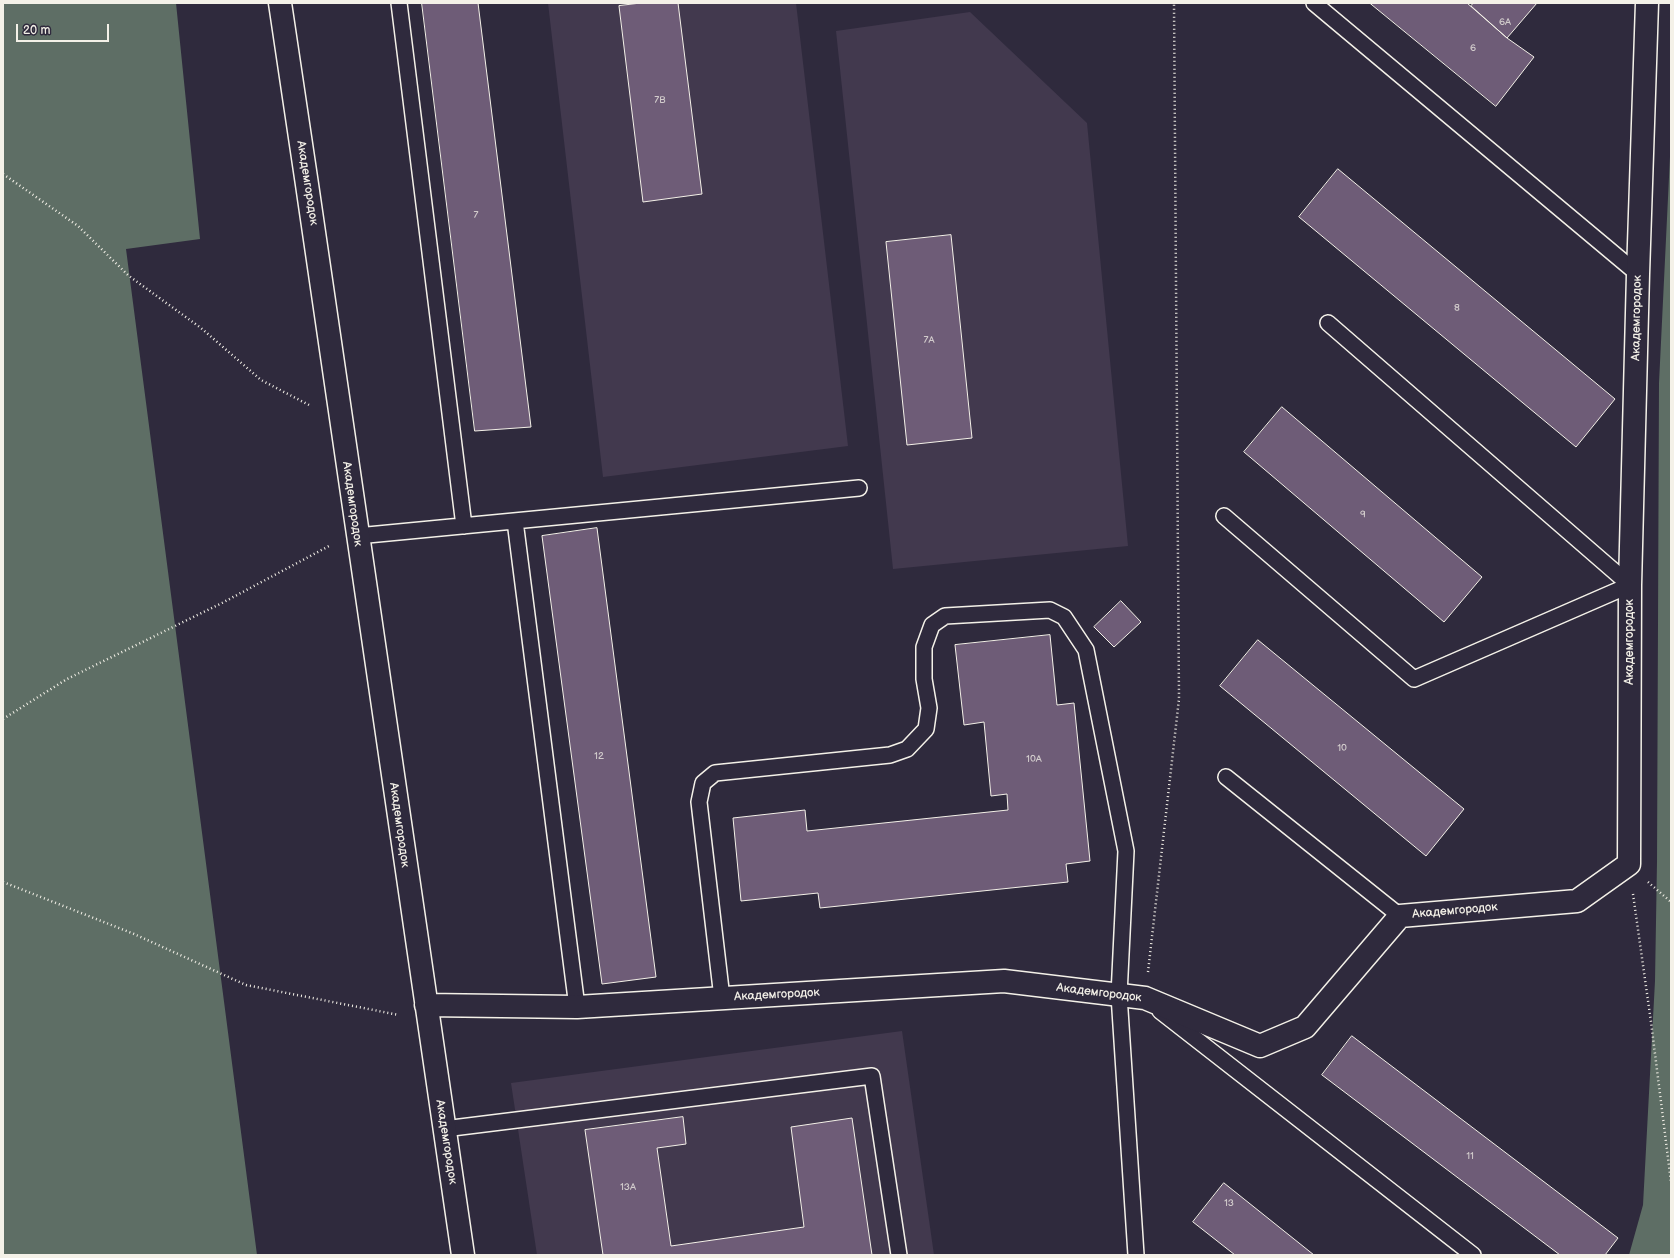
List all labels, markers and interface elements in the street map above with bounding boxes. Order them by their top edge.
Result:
scale bar [18,16,111,42]
house number: 6А [1499,16,1511,28]
text: 20 m [23,23,50,38]
house number: 6 [1470,42,1476,54]
house number: 7В [654,94,666,106]
street label: Академгородок [293,140,321,226]
house number: 7 [474,209,478,221]
street label: Академгородок [1629,275,1645,361]
house number: 8 [1454,302,1460,314]
house number: 7А [924,334,934,346]
street label: Академгородок [339,461,365,547]
house number: 9 [1360,508,1366,520]
street label: Академгородок [1623,599,1637,685]
house number: 10 [1337,742,1347,754]
house number: 12 [594,750,604,762]
house number: 10А [1026,753,1042,765]
street label: Академгородок [386,782,412,868]
street label: Академгородок [1412,900,1498,922]
street label: Академгородок [1056,981,1142,1005]
street label: Академгородок [734,986,820,1004]
street label: Академгородок [432,1099,460,1185]
house number: 11 [1466,1150,1474,1162]
house number: 13А [620,1181,636,1193]
house number: 13 [1224,1197,1234,1209]

